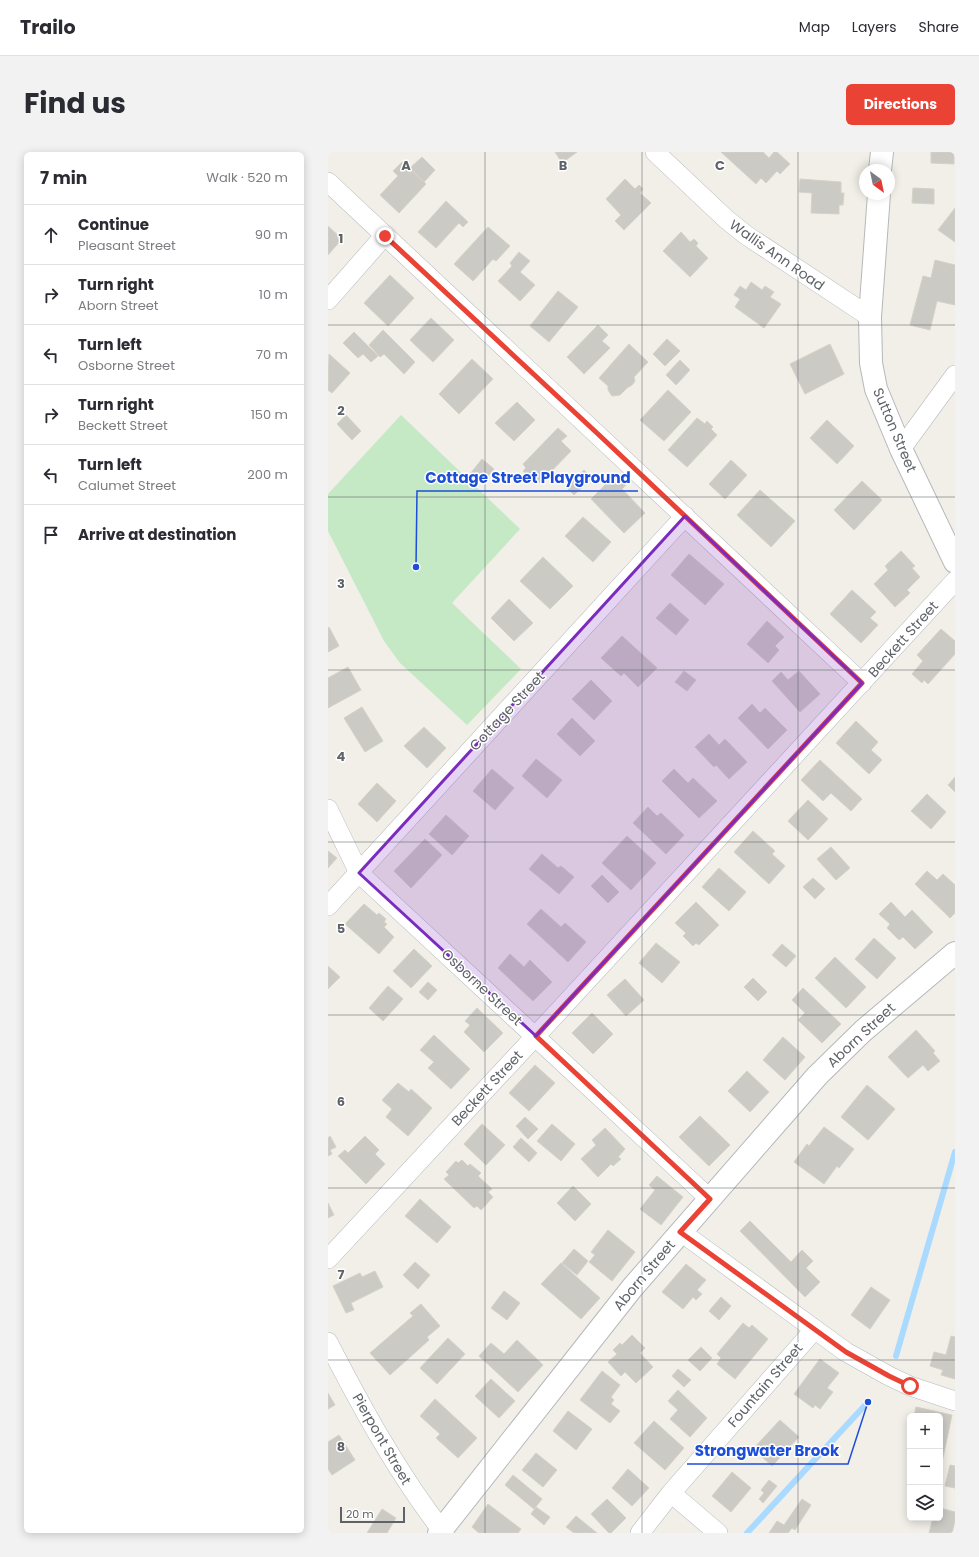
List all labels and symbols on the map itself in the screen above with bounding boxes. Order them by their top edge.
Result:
text: A [401,156,411,175]
text: B [559,156,568,175]
text: C [715,156,725,175]
north arrow [859,164,895,200]
street label: Wallis Ann Road [725,215,829,295]
route end [376,227,394,245]
text: 1 [339,229,343,248]
street label: Sutton Street [868,385,922,475]
text: 2 [337,401,345,420]
callout: Cottage Street Playground [417,464,638,491]
text: Cottage Street Playground [425,467,631,488]
text: 3 [337,574,345,593]
street label: Beckett Street [863,596,943,682]
street label: Cottage Street [465,667,549,755]
text: 4 [337,747,346,766]
text: 5 [337,919,345,938]
street label: Osborne Street [437,944,527,1030]
street label: Aborn Street [822,998,900,1072]
street label: Beckett Street [447,1046,527,1130]
text: 6 [337,1092,345,1111]
street label: Aborn Street [608,1235,680,1315]
text: 7 [338,1265,345,1284]
street label: Fountain Street [723,1339,807,1431]
route start [901,1377,919,1395]
street label: Pierpont Street [348,1390,416,1488]
text: 8 [337,1437,345,1456]
callout: Strongwater Brook [687,1437,848,1464]
text: Strongwater Brook [695,1440,840,1461]
scale bar [340,1505,405,1524]

